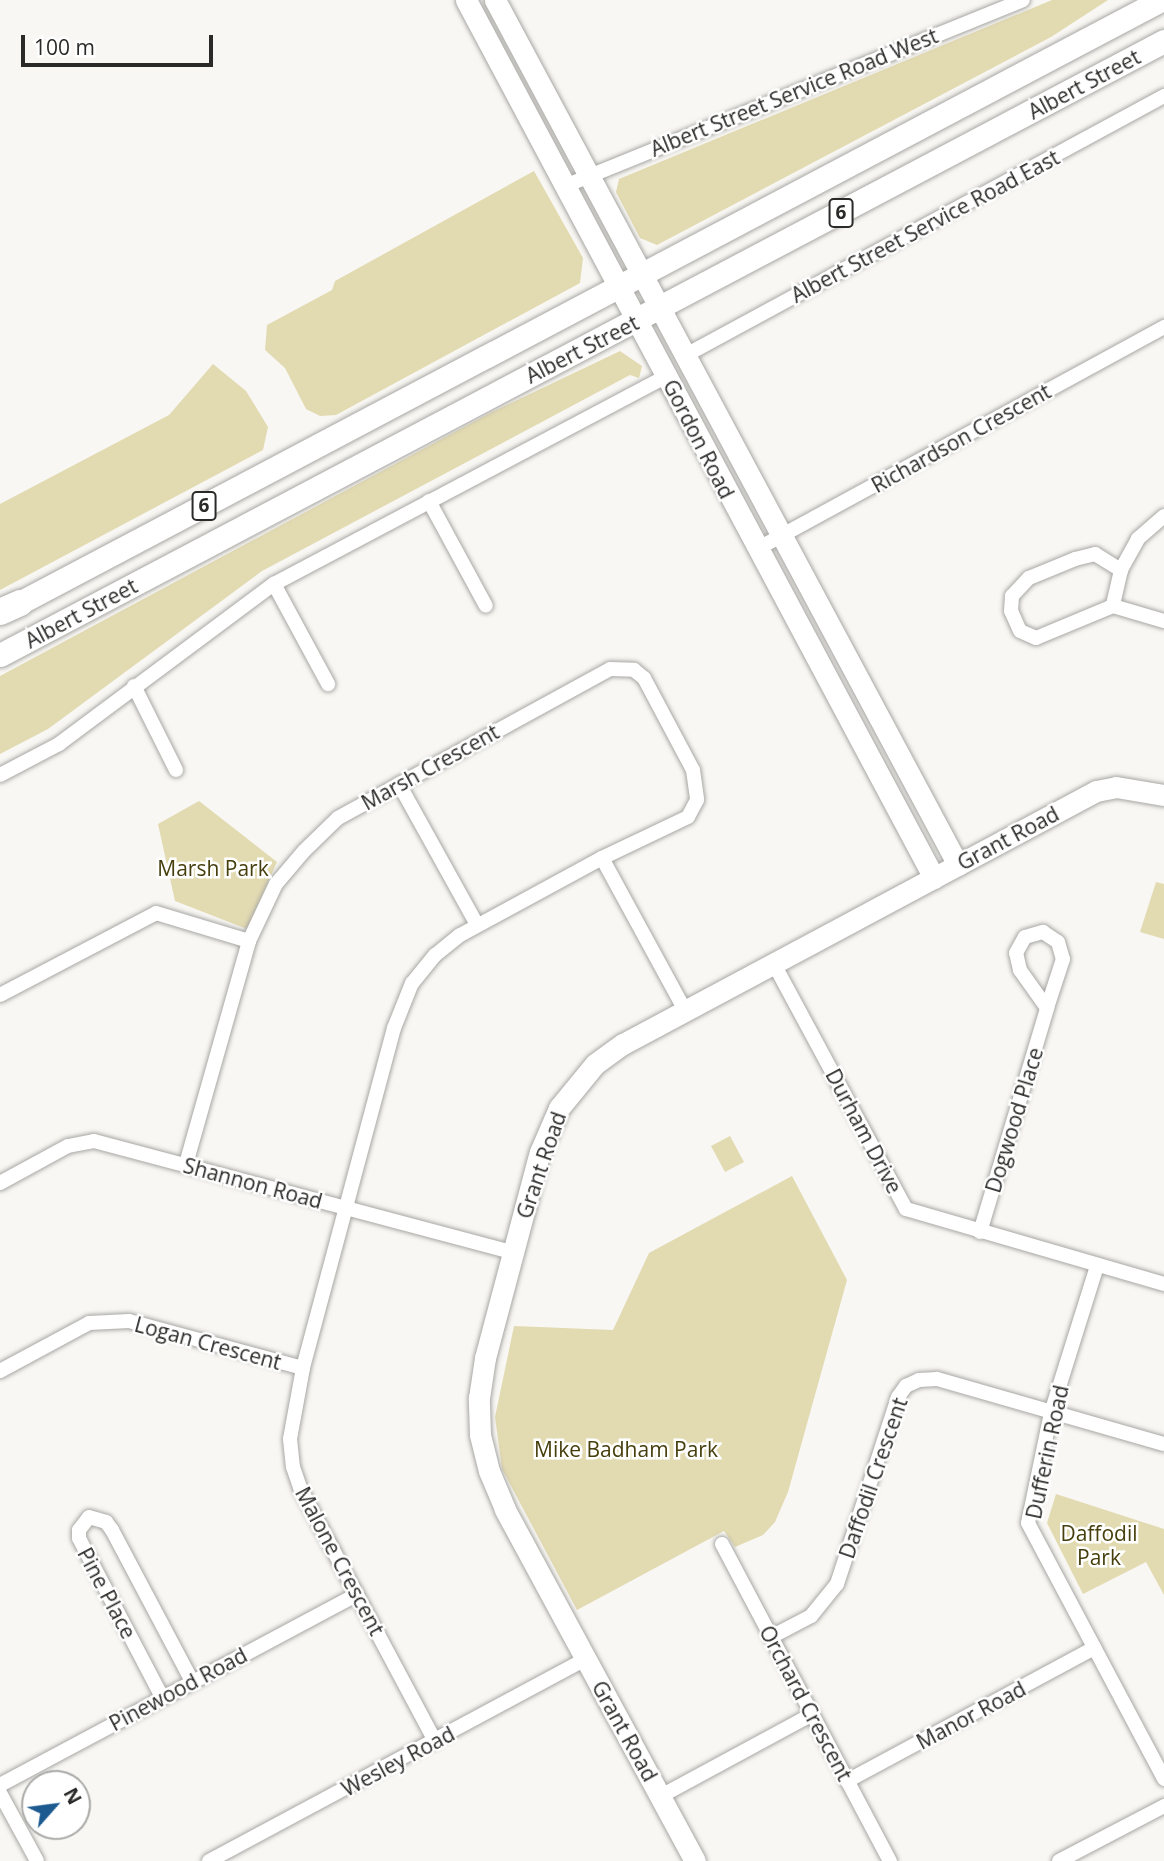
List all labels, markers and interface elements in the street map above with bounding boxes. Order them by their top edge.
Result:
scale bar [24,21,217,65]
street label: Albert Street Service Road West [646,23,942,161]
text: 100 m [34,33,95,61]
street label: Albert Street [1024,44,1144,124]
street label: Albert Street Service Road East [787,144,1063,308]
road number: 6 [827,197,855,228]
street label: Albert Street [521,310,643,388]
street label: Gordon Road [658,375,740,503]
street label: Richardson Crescent [867,378,1055,498]
road number: 6 [190,491,218,522]
street label: Albert Street [21,573,141,653]
street label: Marsh Crescent [357,719,503,815]
street label: Grant Road [953,801,1063,875]
park label: Marsh Park [157,855,269,881]
street label: Dogwood Place [980,1044,1048,1196]
street label: Durham Drive [821,1064,907,1198]
street label: Grant Road [511,1108,571,1222]
street label: Shannon Road [181,1152,325,1214]
street label: Logan Crescent [132,1311,284,1375]
street label: Dufferin Road [1020,1383,1074,1521]
street label: Daffodil Crescent [834,1394,912,1562]
park label: Mike Badham Park [534,1436,718,1462]
street label: Malone Crescent [290,1482,390,1640]
park label: Daffodil Park [1060,1520,1138,1570]
street label: Pine Place [73,1543,141,1643]
street label: Orchard Crescent [754,1621,858,1785]
street label: Pinewood Road [105,1642,251,1736]
street label: Grant Road [587,1676,663,1786]
street label: Manor Road [912,1676,1030,1754]
street label: Wesley Road [337,1721,459,1801]
north arrow [21,1770,91,1840]
text: N [58,1783,88,1809]

